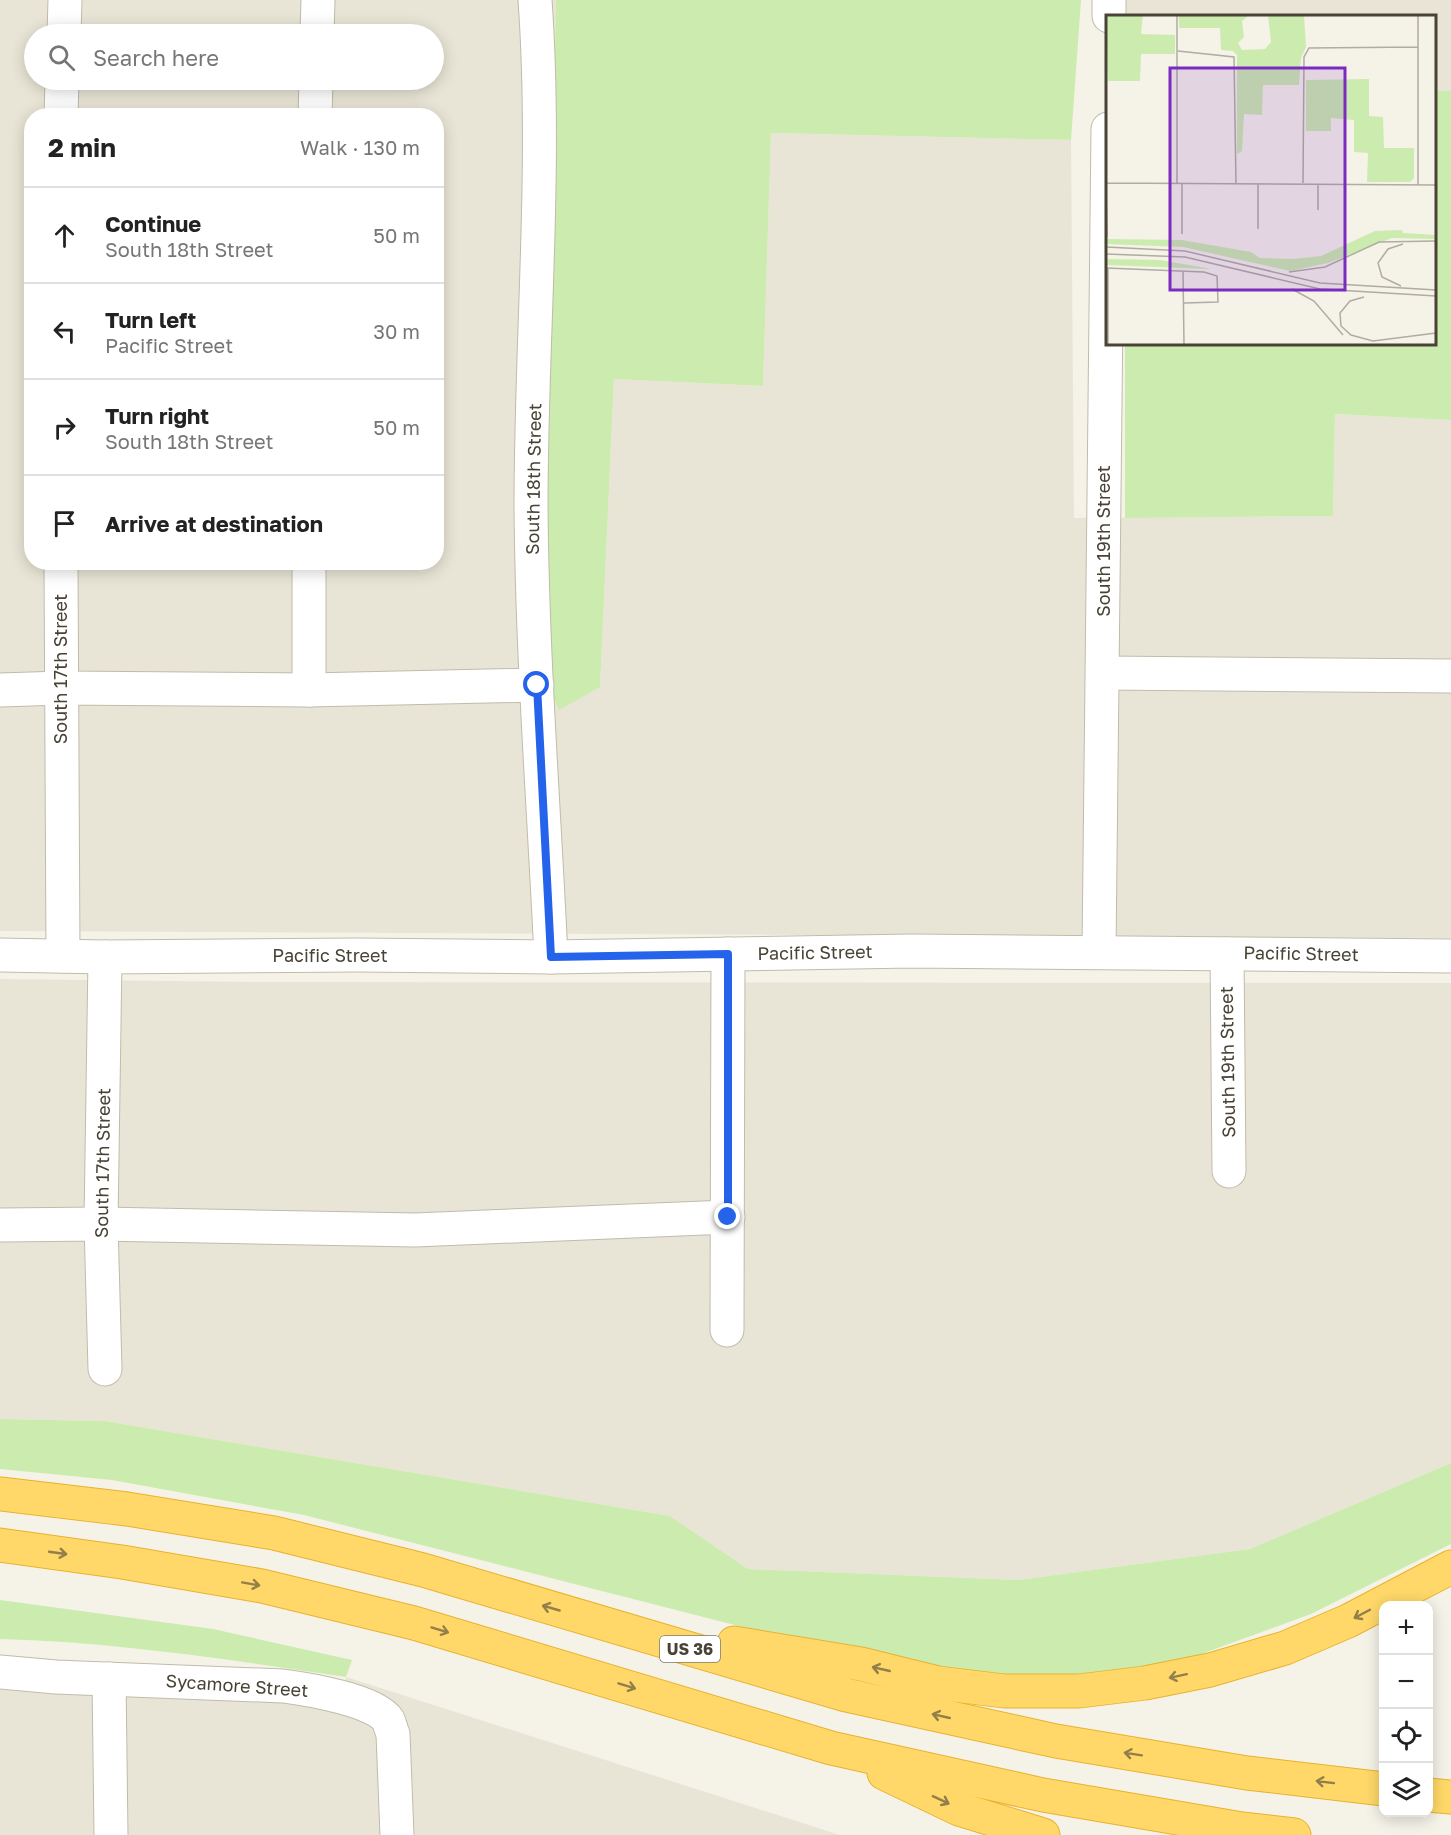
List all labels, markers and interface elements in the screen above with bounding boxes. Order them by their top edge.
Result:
inset map [1106,15,1436,345]
search box [24,24,444,90]
icon: search [45,41,78,74]
text: Search here [93,44,219,71]
text: 2 min [48,132,116,163]
text: Walk · 130 m [300,135,420,159]
text: Continue [105,210,201,237]
icon: ahead [48,219,81,252]
text: 50 m [373,223,420,247]
text: South 18th Street [105,237,274,261]
text: Turn left [105,306,196,333]
icon: left [48,315,81,348]
text: 30 m [373,319,420,343]
text: Pacific Street [105,333,233,357]
text: Turn right [105,402,209,429]
street label: South 18th Street [521,403,545,555]
icon: right [48,411,81,444]
text: 50 m [373,415,420,439]
text: South 18th Street [105,429,274,453]
street label: South 19th Street [1092,465,1114,617]
icon: arrive [48,507,81,540]
text: Arrive at destination [105,510,323,537]
street label: South 17th Street [49,594,71,744]
route start [523,671,549,697]
street label: Pacific Street [757,940,873,964]
street label: Pacific Street [1243,941,1359,965]
street label: Pacific Street [272,944,388,966]
street label: South 19th Street [1215,986,1239,1138]
street label: South 17th Street [90,1088,114,1238]
route end [714,1203,740,1229]
one-way arrow [48,1548,67,1559]
one-way arrow [240,1578,260,1589]
map controls [1379,1601,1433,1817]
button: + [1379,1601,1433,1655]
one-way arrow [542,1602,561,1613]
one-way arrow [1354,1608,1371,1620]
one-way arrow [430,1625,449,1636]
road number: US 36 [660,1636,720,1662]
button: − [1379,1655,1433,1709]
one-way arrow [872,1663,891,1675]
street label: Sycamore Street [165,1669,309,1701]
one-way arrow [1169,1671,1188,1683]
one-way arrow [617,1681,636,1692]
button: locate [1379,1709,1433,1763]
one-way arrow [932,1710,952,1721]
one-way arrow [1123,1748,1143,1759]
button: layers [1379,1763,1433,1817]
one-way arrow [1316,1777,1336,1788]
one-way arrow [931,1795,949,1807]

